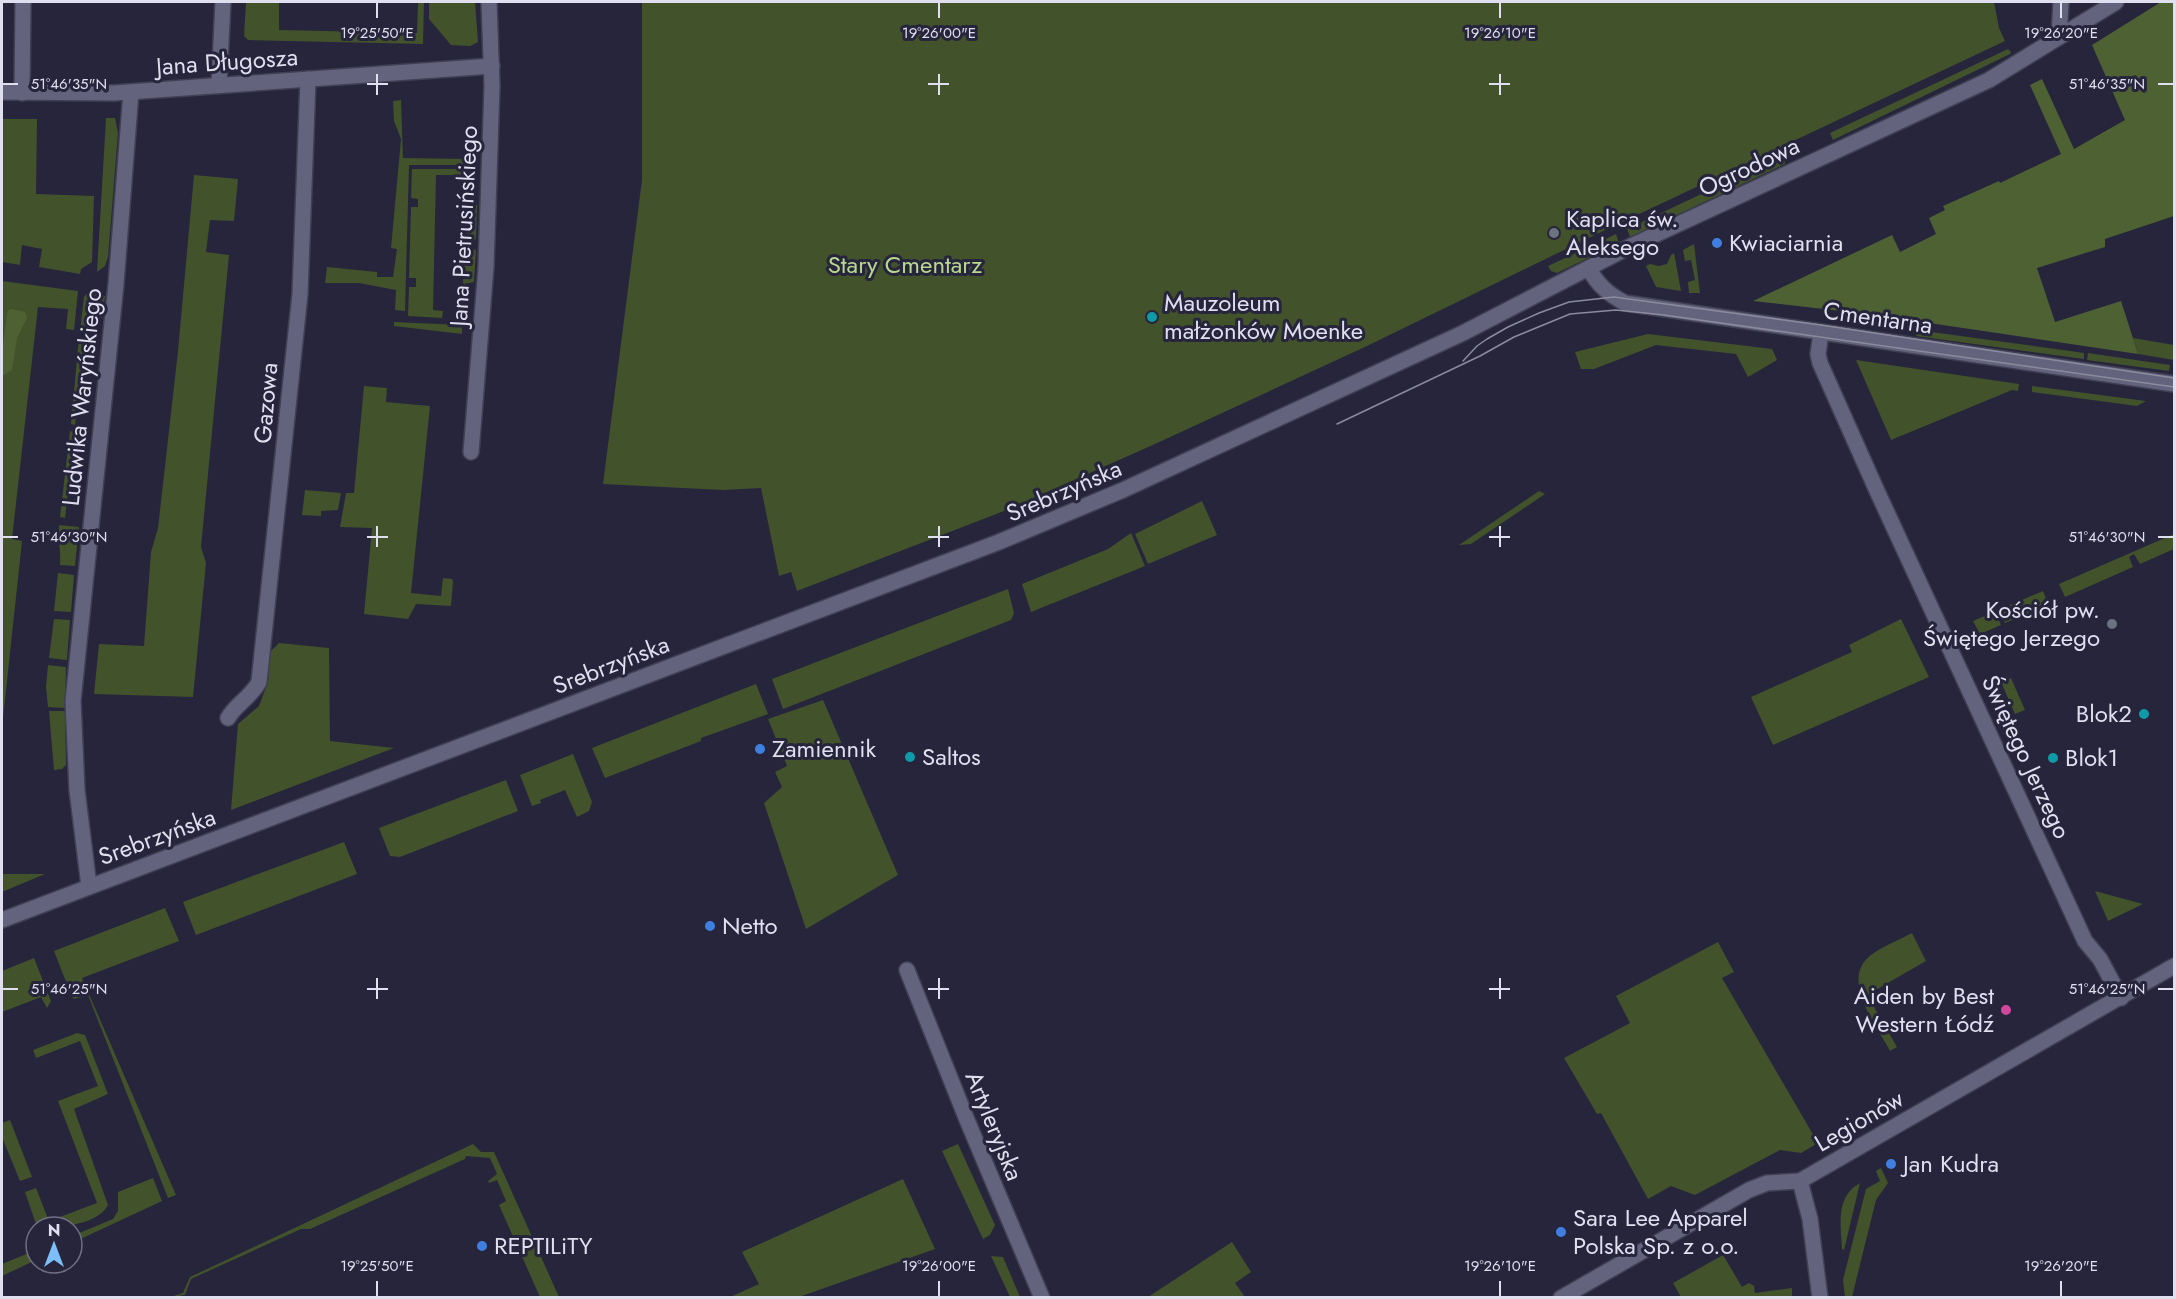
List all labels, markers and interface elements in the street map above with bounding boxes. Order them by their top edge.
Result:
text: 19°25'50"E [340,22,414,44]
text: 19°26'00"E [902,22,976,44]
text: 19°26'10"E [1464,22,1536,44]
text: 19°26'20"E [2024,22,2098,44]
street label: Jana Długosza [152,39,299,84]
text: 51°46'35"N [31,73,107,95]
text: 51°46'35"N [2069,73,2145,95]
street label: Jana Pietrusińskiego [441,125,486,330]
street label: Ogrodowa [1692,128,1805,205]
place label: Kaplica św. Aleksego [1566,201,1679,264]
place label: Kwiaciarnia [1729,225,1843,260]
marker: Kaplica św. Aleksego [1547,226,1561,240]
marker: Kwiaciarnia [1710,236,1724,250]
park label: Stary Cmentarz [828,247,982,282]
place label: Mauzoleum małżonków Moenke [1164,285,1363,348]
street label: Ludwika Waryńskiego [53,286,110,508]
street label: Cmentarna [1821,293,1935,342]
marker: Mauzoleum małżonków Moenke [1145,310,1159,324]
street label: Gazowa [245,361,286,445]
street label: Srebrzyńska [1001,451,1127,531]
text: 51°46'30"N [31,526,107,548]
text: 51°46'30"N [2069,526,2145,548]
place label: Kościół pw. Świętego Jerzego [1923,592,2100,655]
marker: Kościół pw. Świętego Jerzego [2105,617,2119,631]
street label: Srebrzyńska [547,626,674,703]
street label: Świętego Jerzego [1973,669,2080,844]
place label: Blok2 [2076,696,2132,731]
marker: Blok2 [2137,707,2151,721]
place label: Zamiennik [772,731,876,766]
place label: Saltos [922,739,981,774]
place label: Blok1 [2065,740,2118,775]
marker: Zamiennik [753,742,767,756]
marker: Saltos [903,750,917,764]
marker: Blok1 [2046,751,2060,765]
street label: Srebrzyńska [93,799,220,874]
place label: Netto [722,908,778,943]
marker: Netto [703,919,717,933]
text: 51°46'25"N [31,978,107,1000]
place label: Aiden by Best Western Łódź [1854,978,1994,1041]
text: 51°46'25"N [2069,978,2145,1000]
marker: Aiden by Best Western Łódź [1999,1003,2013,1017]
street label: Artyleryjska [957,1066,1032,1186]
street label: Legionów [1808,1081,1910,1160]
place label: Jan Kudra [1900,1146,1999,1181]
marker: Jan Kudra [1884,1157,1898,1171]
place label: Sara Lee Apparel Polska Sp. z o.o. [1573,1200,1748,1263]
north arrow [24,1215,84,1275]
text: N [48,1219,60,1242]
marker: Sara Lee Apparel Polska Sp. z o.o. [1554,1225,1568,1239]
place label: REPTILiTY [494,1228,593,1263]
marker: REPTILiTY [475,1239,489,1253]
text: 19°25'50"E [340,1255,414,1277]
text: 19°26'00"E [902,1255,976,1277]
text: 19°26'10"E [1464,1255,1536,1277]
text: 19°26'20"E [2024,1255,2098,1277]

